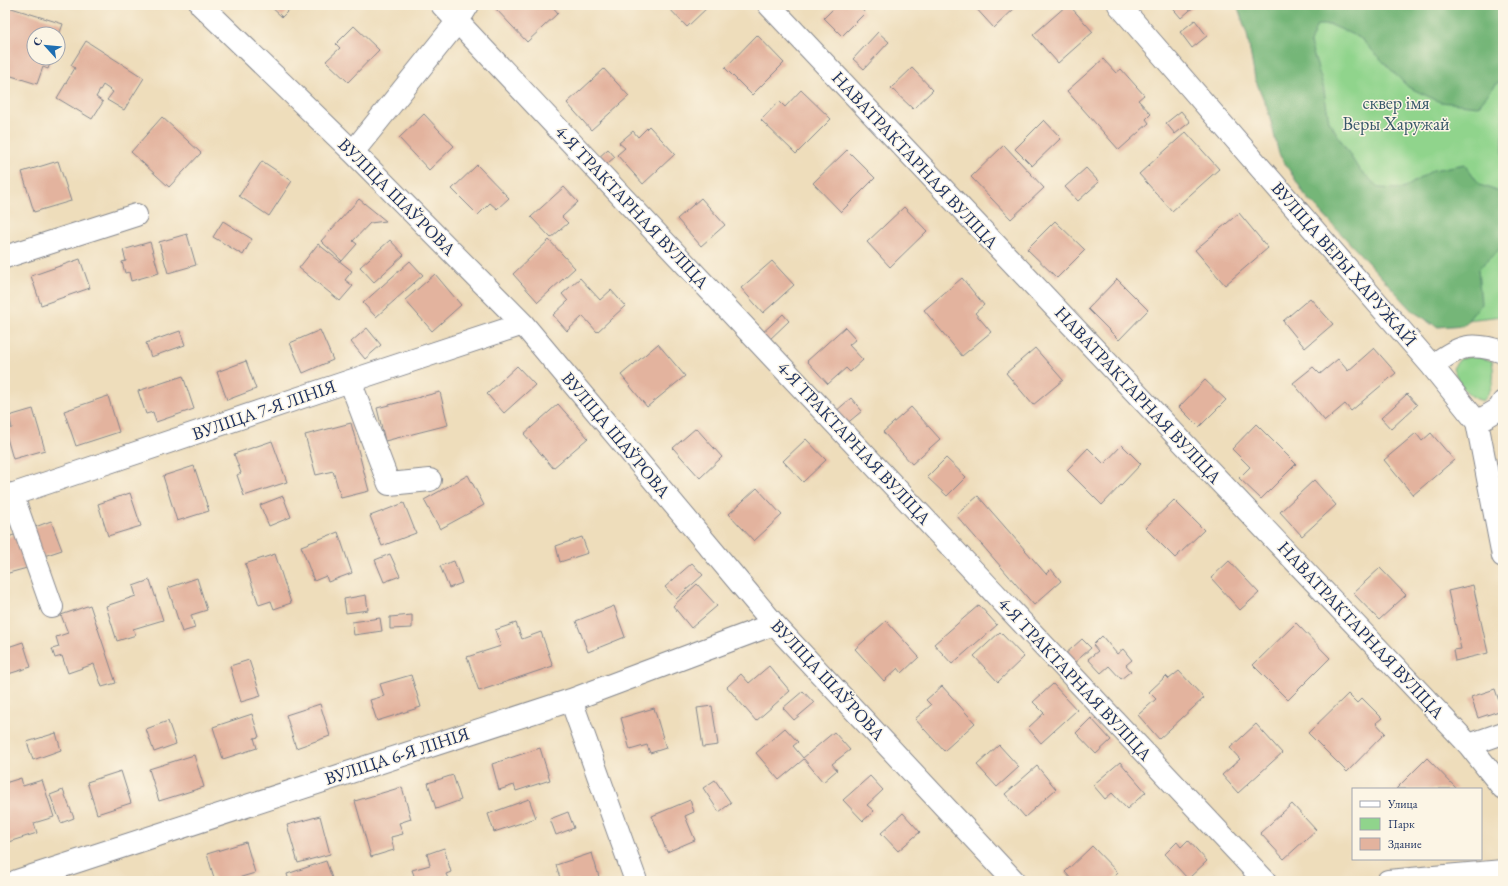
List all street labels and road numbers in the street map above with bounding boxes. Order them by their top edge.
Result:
street label: НАВАТРАКТАРНАЯ ВУЛІЦА [827,66,1004,254]
street label: 4-Я ТРАКТАРНАЯ ВУЛІЦА [550,120,715,294]
street label: ВУЛІЦА ШАЎРОВА [334,133,462,261]
street label: ВУЛІЦА ВЕРЫ ХАРУЖАЙ [1267,177,1423,351]
street label: НАВАТРАКТАРНАЯ ВУЛІЦА [1050,301,1227,489]
street label: 4-Я ТРАКТАРНАЯ ВУЛІЦА [772,356,937,530]
street label: ВУЛІЦА ШАЎРОВА [557,367,676,503]
street label: ВУЛІЦА 7-Я ЛІНІЯ [189,374,339,445]
street label: НАВАТРАКТАРНАЯ ВУЛІЦА [1273,536,1450,724]
street label: 4-Я ТРАКТАРНАЯ ВУЛІЦА [993,592,1158,766]
street label: ВУЛІЦА ШАЎРОВА [766,614,891,745]
street label: ВУЛІЦА 6-Я ЛІНІЯ [322,721,472,790]

